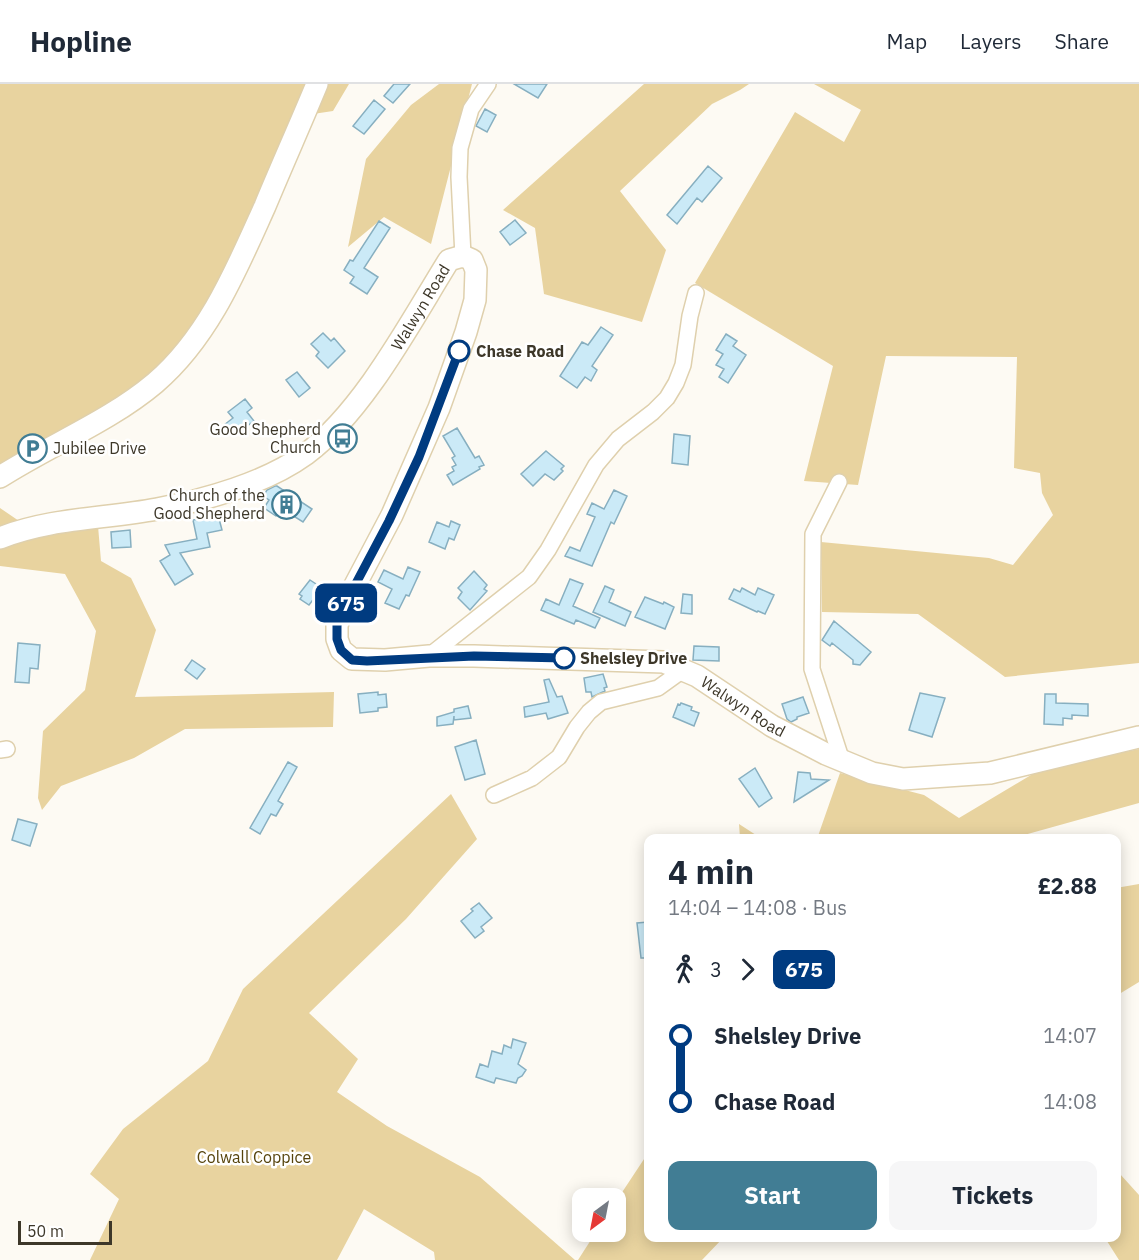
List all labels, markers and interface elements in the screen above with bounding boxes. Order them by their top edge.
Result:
text: Hopline [30,23,132,60]
text: Map [887,27,927,55]
text: Layers [960,27,1022,55]
text: Share [1055,27,1109,55]
street label: Walwyn Road [386,260,454,354]
marker: Chase Road [448,340,470,362]
place label: Chase Road [476,341,564,361]
place label: Good Shepherd Church [210,419,321,457]
bus stop icon: Good Shepherd Church [326,422,358,454]
parking icon: Jubilee Drive [16,432,48,464]
place label: Jubilee Drive [53,438,147,458]
place label: Church of the Good Shepherd [154,485,265,523]
building icon: Church of the Good Shepherd [270,488,302,520]
line badge: 675 [312,584,380,622]
text: 675 [327,589,365,617]
marker: Shelsley Drive [553,647,575,669]
place label: Shelsley Drive [580,648,687,668]
street label: Walwyn Road [697,672,789,741]
text: 4 min [668,850,754,893]
text: £2.88 [1038,871,1097,900]
text: 14:04 – 14:08 · Bus [668,894,847,921]
icon: walk [668,953,701,986]
icon: forward [731,953,764,986]
text: 675 [785,955,823,983]
text: 3 [710,956,722,983]
text: Shelsley Drive [714,1021,861,1050]
text: 14:07 [1043,1022,1097,1049]
text: Chase Road [714,1087,835,1116]
text: 14:08 [1043,1088,1097,1115]
park label: Colwall Coppice [197,1147,311,1167]
button: Start [668,1161,877,1230]
button: Tickets [889,1161,1097,1230]
north arrow [572,1188,626,1242]
map controls [572,1188,626,1242]
scale bar [18,1218,112,1246]
text: 50 m [27,1221,64,1241]

